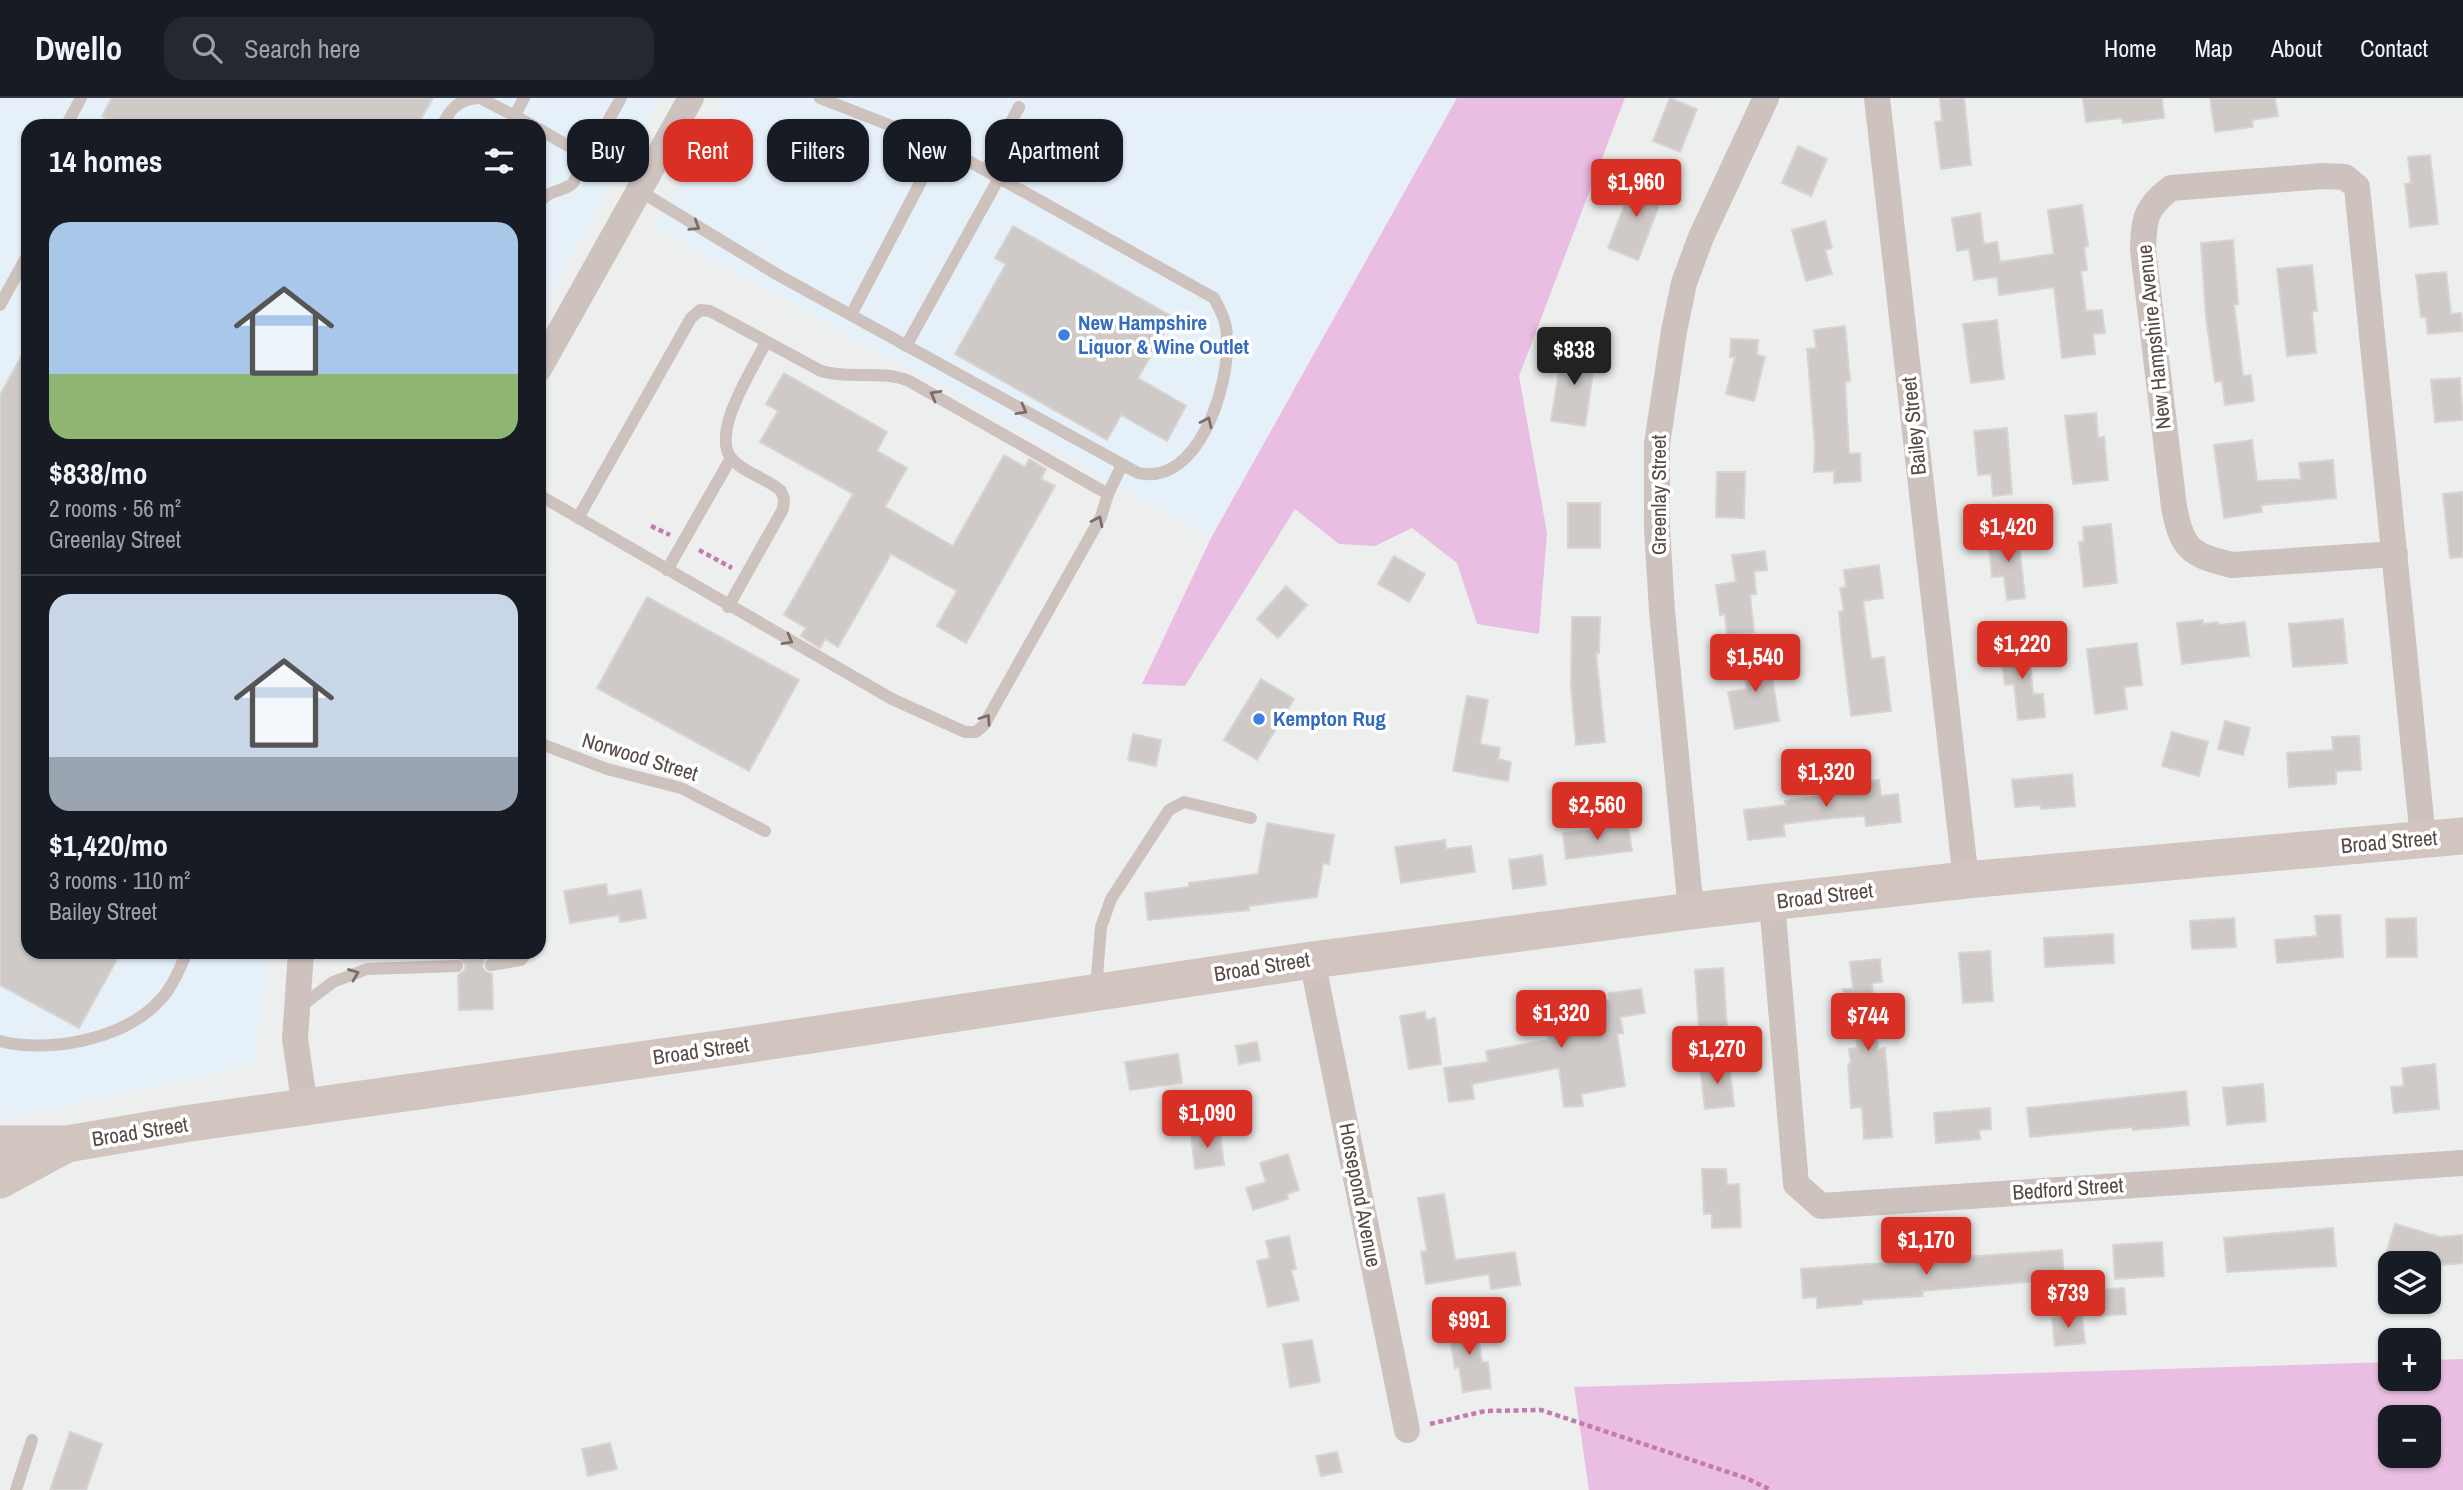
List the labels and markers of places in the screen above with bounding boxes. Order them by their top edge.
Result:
pin: $1,960 [1579,159,1693,219]
place label: New Hampshire Liquor & Wine Outlet [1078,308,1249,361]
marker: New Hampshire Liquor & Wine Outlet [1056,327,1072,343]
pin: $838 [1533,328,1615,387]
pin: $1,420 [1951,504,2065,564]
pin: $1,220 [1965,622,2079,681]
pin: $1,540 [1698,634,1812,694]
place label: Kempton Rug [1273,704,1386,733]
marker: Kempton Rug [1251,711,1267,727]
pin: $1,320 [1769,750,1883,809]
pin: $2,560 [1540,782,1654,842]
pin: $1,320 [1504,990,1618,1050]
pin: $744 [1827,993,1909,1053]
pin: $1,270 [1660,1026,1774,1086]
pin: $1,090 [1150,1090,1264,1150]
pin: $1,170 [1869,1218,1983,1277]
pin: $739 [2027,1270,2109,1330]
pin: $991 [1428,1298,1510,1357]

